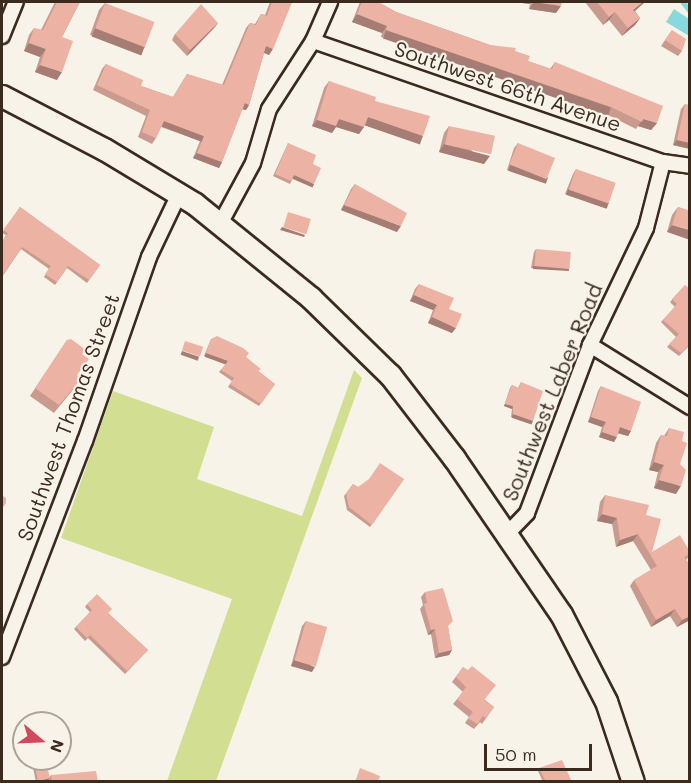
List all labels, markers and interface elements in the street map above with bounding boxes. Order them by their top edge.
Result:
street label: Southwest 66th Avenue [391,35,625,137]
street label: Southwest Laber Road [497,280,607,504]
street label: Southwest Thomas Street [11,290,125,544]
north arrow [12,711,72,771]
scale bar [487,732,595,770]
text: N [46,737,70,756]
text: 50 m [495,742,537,766]

